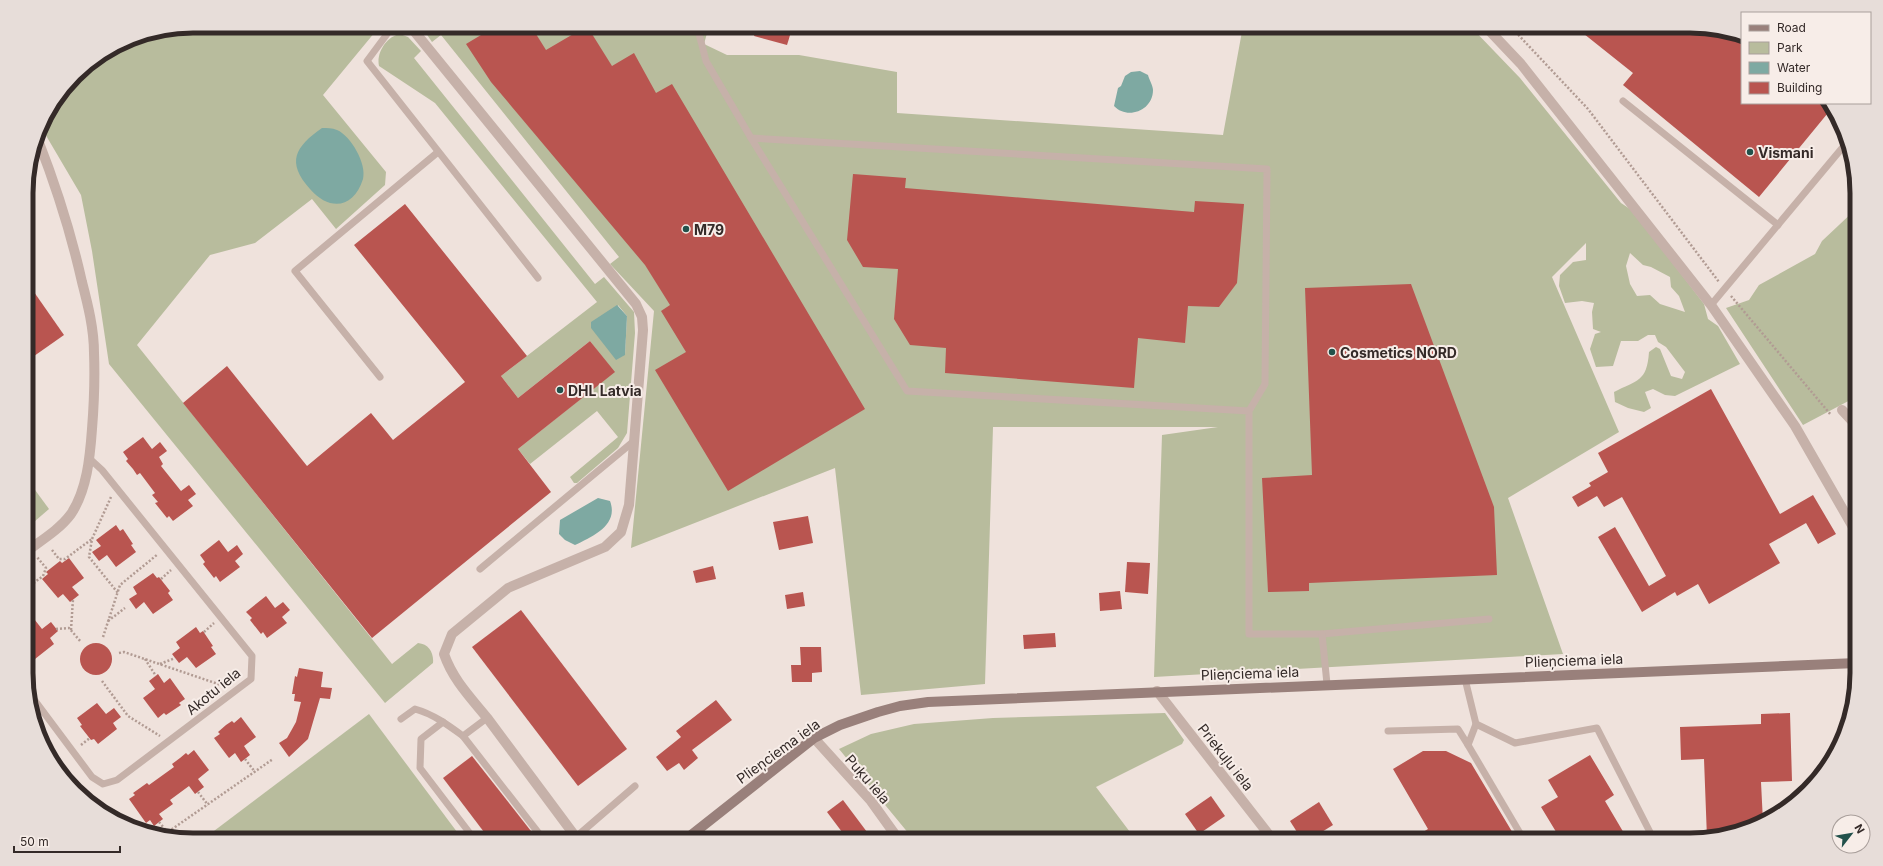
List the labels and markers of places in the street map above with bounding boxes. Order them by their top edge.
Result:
place label: Vismani [1758,144,1814,161]
marker: Vismani [1745,147,1755,157]
place label: M79 [694,221,724,238]
marker: M79 [681,224,691,234]
place label: Cosmetics NORD [1340,344,1457,361]
marker: Cosmetics NORD [1327,347,1337,357]
place label: DHL Latvia [568,382,642,399]
marker: DHL Latvia [555,385,565,395]

